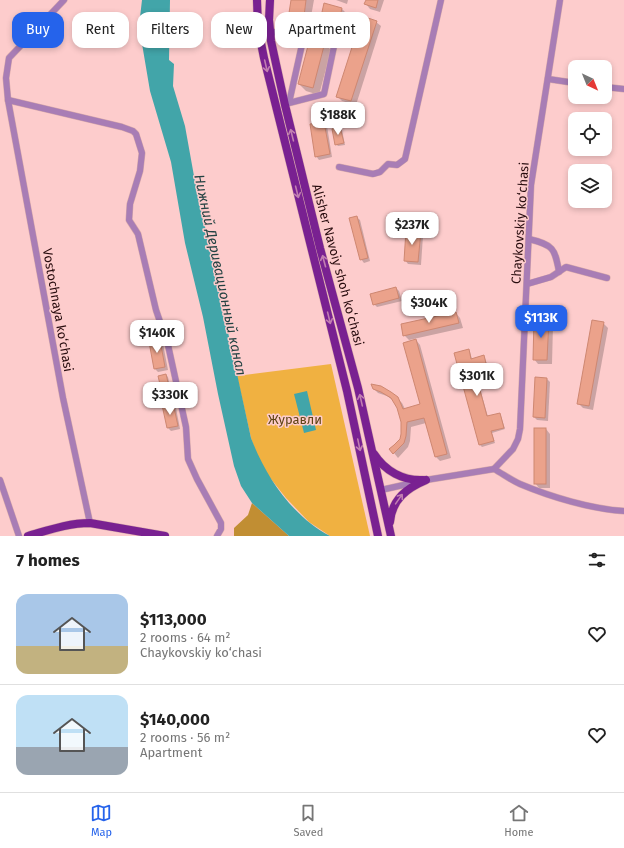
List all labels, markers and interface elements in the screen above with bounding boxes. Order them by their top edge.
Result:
chip: Buy [12,12,64,48]
chip: Rent [72,12,129,48]
chip: Filters [137,12,203,48]
chip: New [211,12,267,48]
chip: Apartment [275,12,370,48]
one-way arrow [262,59,270,72]
north arrow [568,60,612,104]
map controls [568,60,612,208]
pin: $188K [310,102,366,136]
text: $188K [320,107,356,122]
button: locate [568,112,612,156]
one-way arrow [288,129,296,142]
street label: Chaykovskiy ko‘chasi [508,162,532,284]
button: layers [568,164,612,208]
water label: Нижний Деривационный канал [190,173,250,377]
street label: Alisher Navoiy shoh koʻchasi [309,182,367,348]
one-way arrow [294,186,301,199]
pin: $237K [384,212,440,246]
text: $237K [395,217,429,232]
street label: Vostochnaya ko‘chasi [40,247,76,373]
one-way arrow [320,255,327,268]
pin: $304K [401,290,457,324]
text: $304K [410,295,448,310]
pin: $113K [513,305,569,339]
text: $113K [524,310,558,325]
one-way arrow [326,312,333,325]
pin: $140K [129,320,185,354]
text: $140K [139,325,175,340]
pin: $301K [449,363,505,397]
text: $301K [459,368,495,383]
pin: $330K [142,382,198,416]
text: $330K [152,387,188,402]
one-way arrow [356,394,364,407]
park label: Журавли [268,412,322,427]
one-way arrow [355,438,363,451]
one-way arrow [395,493,403,504]
icon: filters [586,549,608,571]
text: 7 homes [16,550,80,571]
text: $113,000 [140,609,207,630]
icon: home [48,610,96,658]
icon: heart [586,623,608,645]
text: 2 rooms · 64 m² [140,630,230,645]
text: Chaykovskiy ko‘chasi [140,645,262,660]
text: $140,000 [140,709,210,730]
icon: home [48,711,96,759]
icon: heart [586,724,608,746]
text: 2 rooms · 56 m² [140,730,230,745]
text: Apartment [140,745,202,760]
tab: Map [90,802,112,839]
tab: Saved [293,802,323,839]
tab: Home [504,802,534,839]

